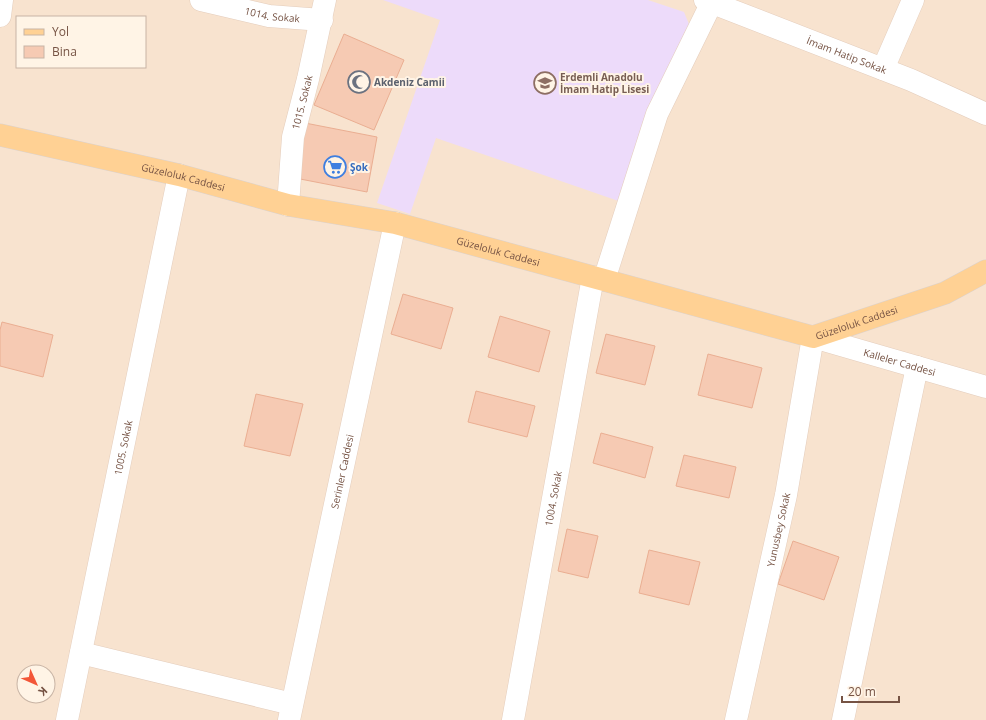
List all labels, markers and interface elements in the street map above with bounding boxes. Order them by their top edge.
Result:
street label: 1014. Sokak [243,4,301,25]
legend [16,16,146,68]
text: Yol [52,23,69,40]
street label: İmam Hatip Sokak [805,33,889,77]
text: Bina [52,43,77,60]
mosque icon: Akdeniz Camii [346,69,372,95]
school or university icon: Erdemli Anadolu İmam Hatip Lisesi [532,70,558,96]
place label: Erdemli Anadolu İmam Hatip Lisesi [560,70,649,96]
street label: 1015. Sokak [288,73,316,131]
place label: Akdeniz Camii [374,75,445,89]
supermarket icon: Şok [322,154,348,180]
street label: Güzeloluk Caddesi [140,160,227,194]
place label: Şok [350,160,369,174]
street label: Güzeloluk Caddesi [455,233,542,269]
street label: Güzeloluk Caddesi [813,302,899,343]
street label: Kalleler Caddesi [862,345,937,379]
street label: 1005. Sokak [110,418,136,476]
street label: Serinler Caddesi [327,433,357,510]
street label: 1004. Sokak [541,469,565,527]
street label: Yunusbey Sokak [763,490,794,568]
north arrow [16,664,56,704]
scale bar [842,678,899,704]
text: 20 m [848,683,876,700]
text: K [35,684,51,700]

